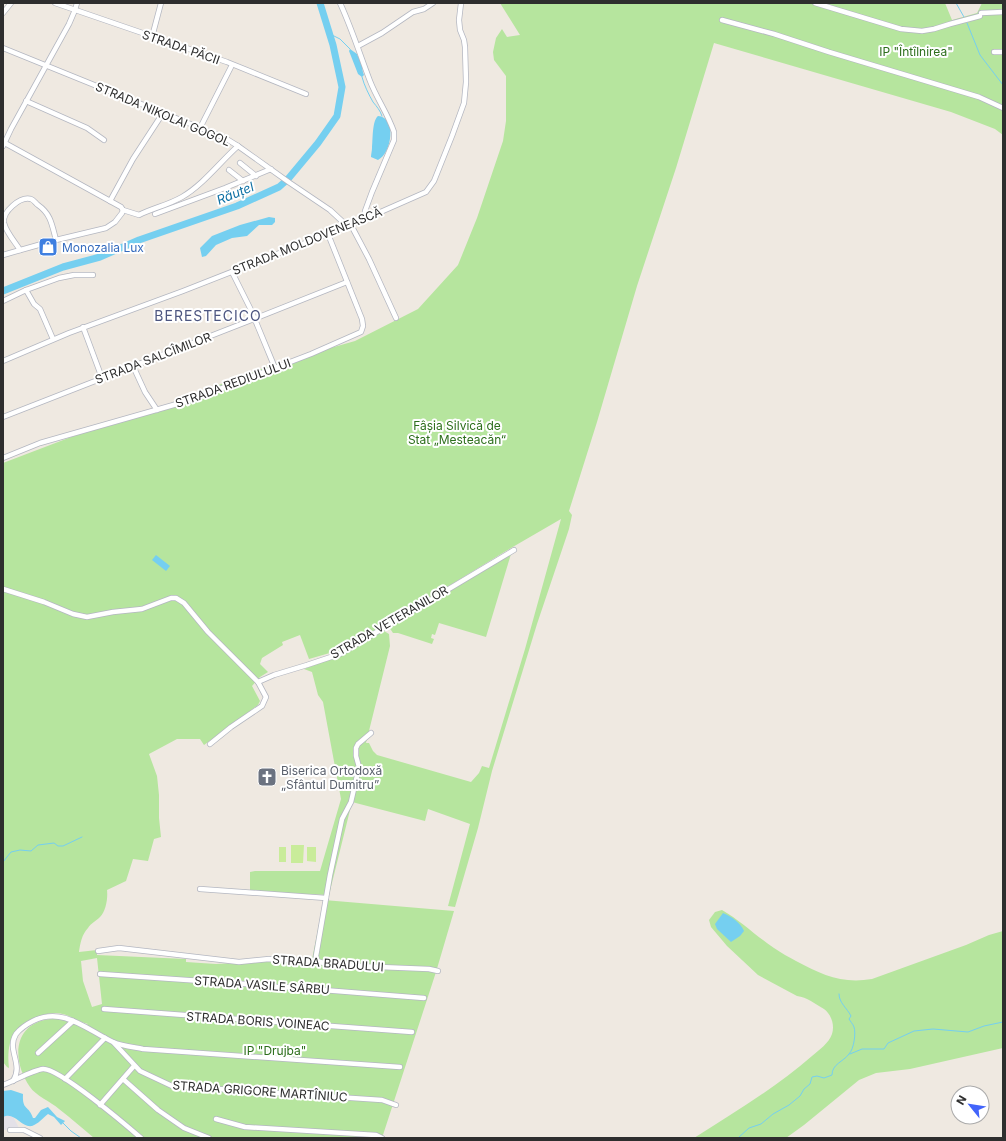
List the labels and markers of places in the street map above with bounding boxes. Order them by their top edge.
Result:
shop icon: Monozalia Lux [37,236,59,258]
place label: Monozalia Lux [62,240,144,255]
place label: Biserica Ortodoxă „Sfântul Dumitru” [281,763,382,792]
church icon: Biserica Ortodoxă „Sfântul Dumitru” [256,766,278,788]

